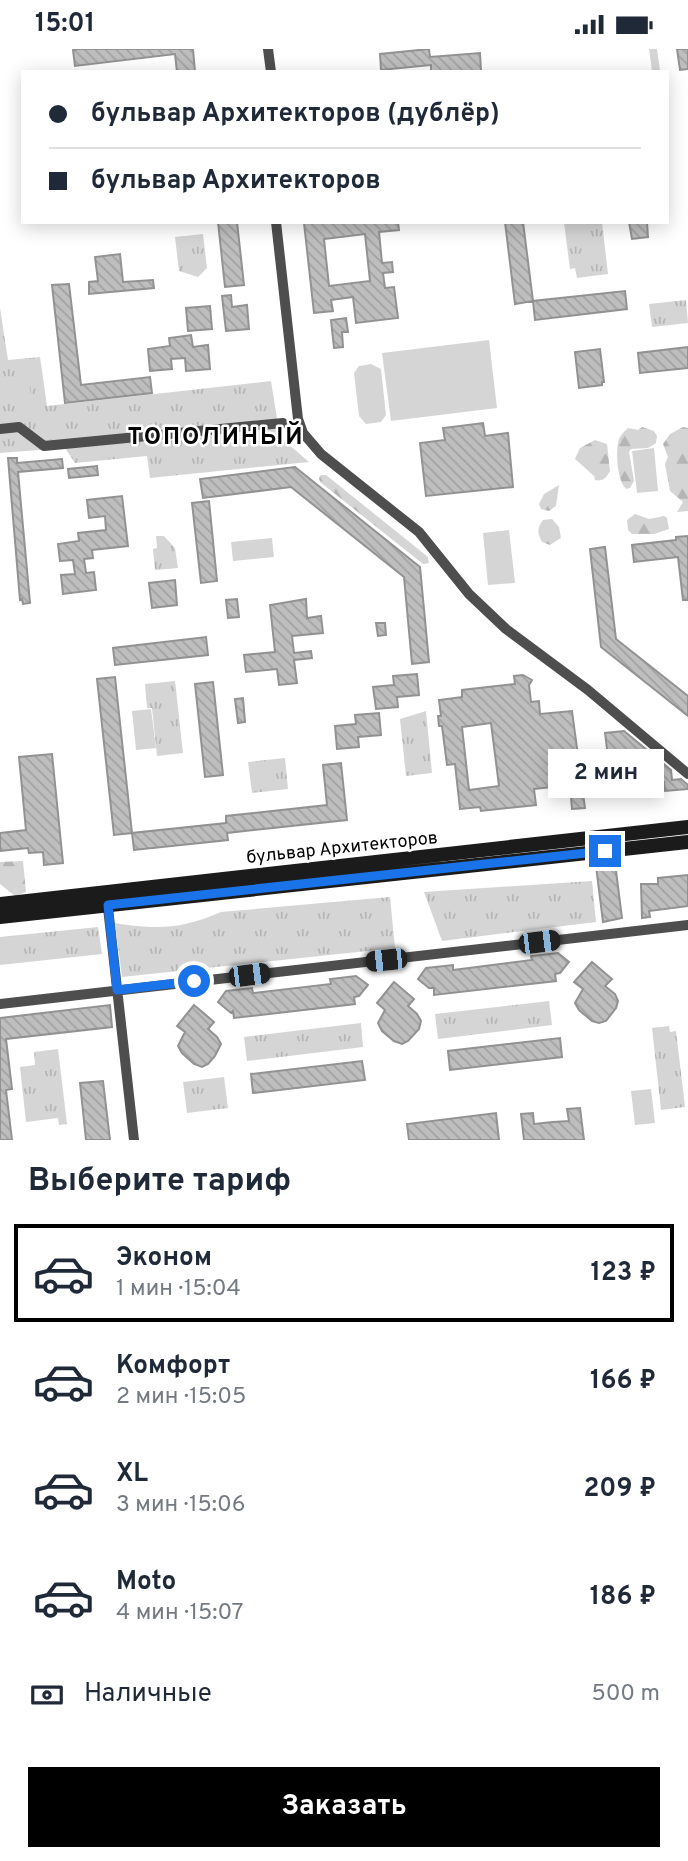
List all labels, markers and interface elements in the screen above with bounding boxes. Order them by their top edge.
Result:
text: 15:01 [35,8,95,41]
text: бульвар Архитекторов (дублёр) [91,98,500,131]
text: бульвар Архитекторов [91,165,381,198]
district label: ТОПОЛИНЫЙ [127,421,305,453]
callout: 2 мин [547,749,663,799]
text: 2 мин [574,759,638,788]
street label: бульвар Архитекторов [245,827,439,870]
route end [589,835,621,867]
car [517,929,562,955]
car [365,947,408,973]
car [227,962,272,988]
route start [178,965,210,997]
text: Выберите тариф [28,1162,291,1202]
icon: car [32,1242,95,1305]
text: Эконом [116,1242,212,1275]
text: 123 ₽ [591,1257,656,1290]
text: 1 мин · 15:04 [116,1275,241,1304]
icon: car [32,1350,95,1413]
text: Комфорт [116,1350,230,1383]
text: 166 ₽ [590,1365,656,1398]
text: 2 мин · 15:05 [116,1383,246,1412]
icon: car [32,1458,95,1521]
text: XL [116,1458,148,1491]
text: 209 ₽ [583,1473,656,1506]
text: 3 мин · 15:06 [116,1491,246,1520]
icon: car [32,1566,95,1629]
text: Moto [116,1566,176,1599]
text: 186 ₽ [590,1581,656,1614]
text: 4 мин · 15:07 [116,1599,244,1628]
icon: cash [28,1676,66,1714]
text: Наличные [84,1678,212,1711]
text: 500 m [592,1680,660,1709]
button: Заказать [28,1767,660,1847]

